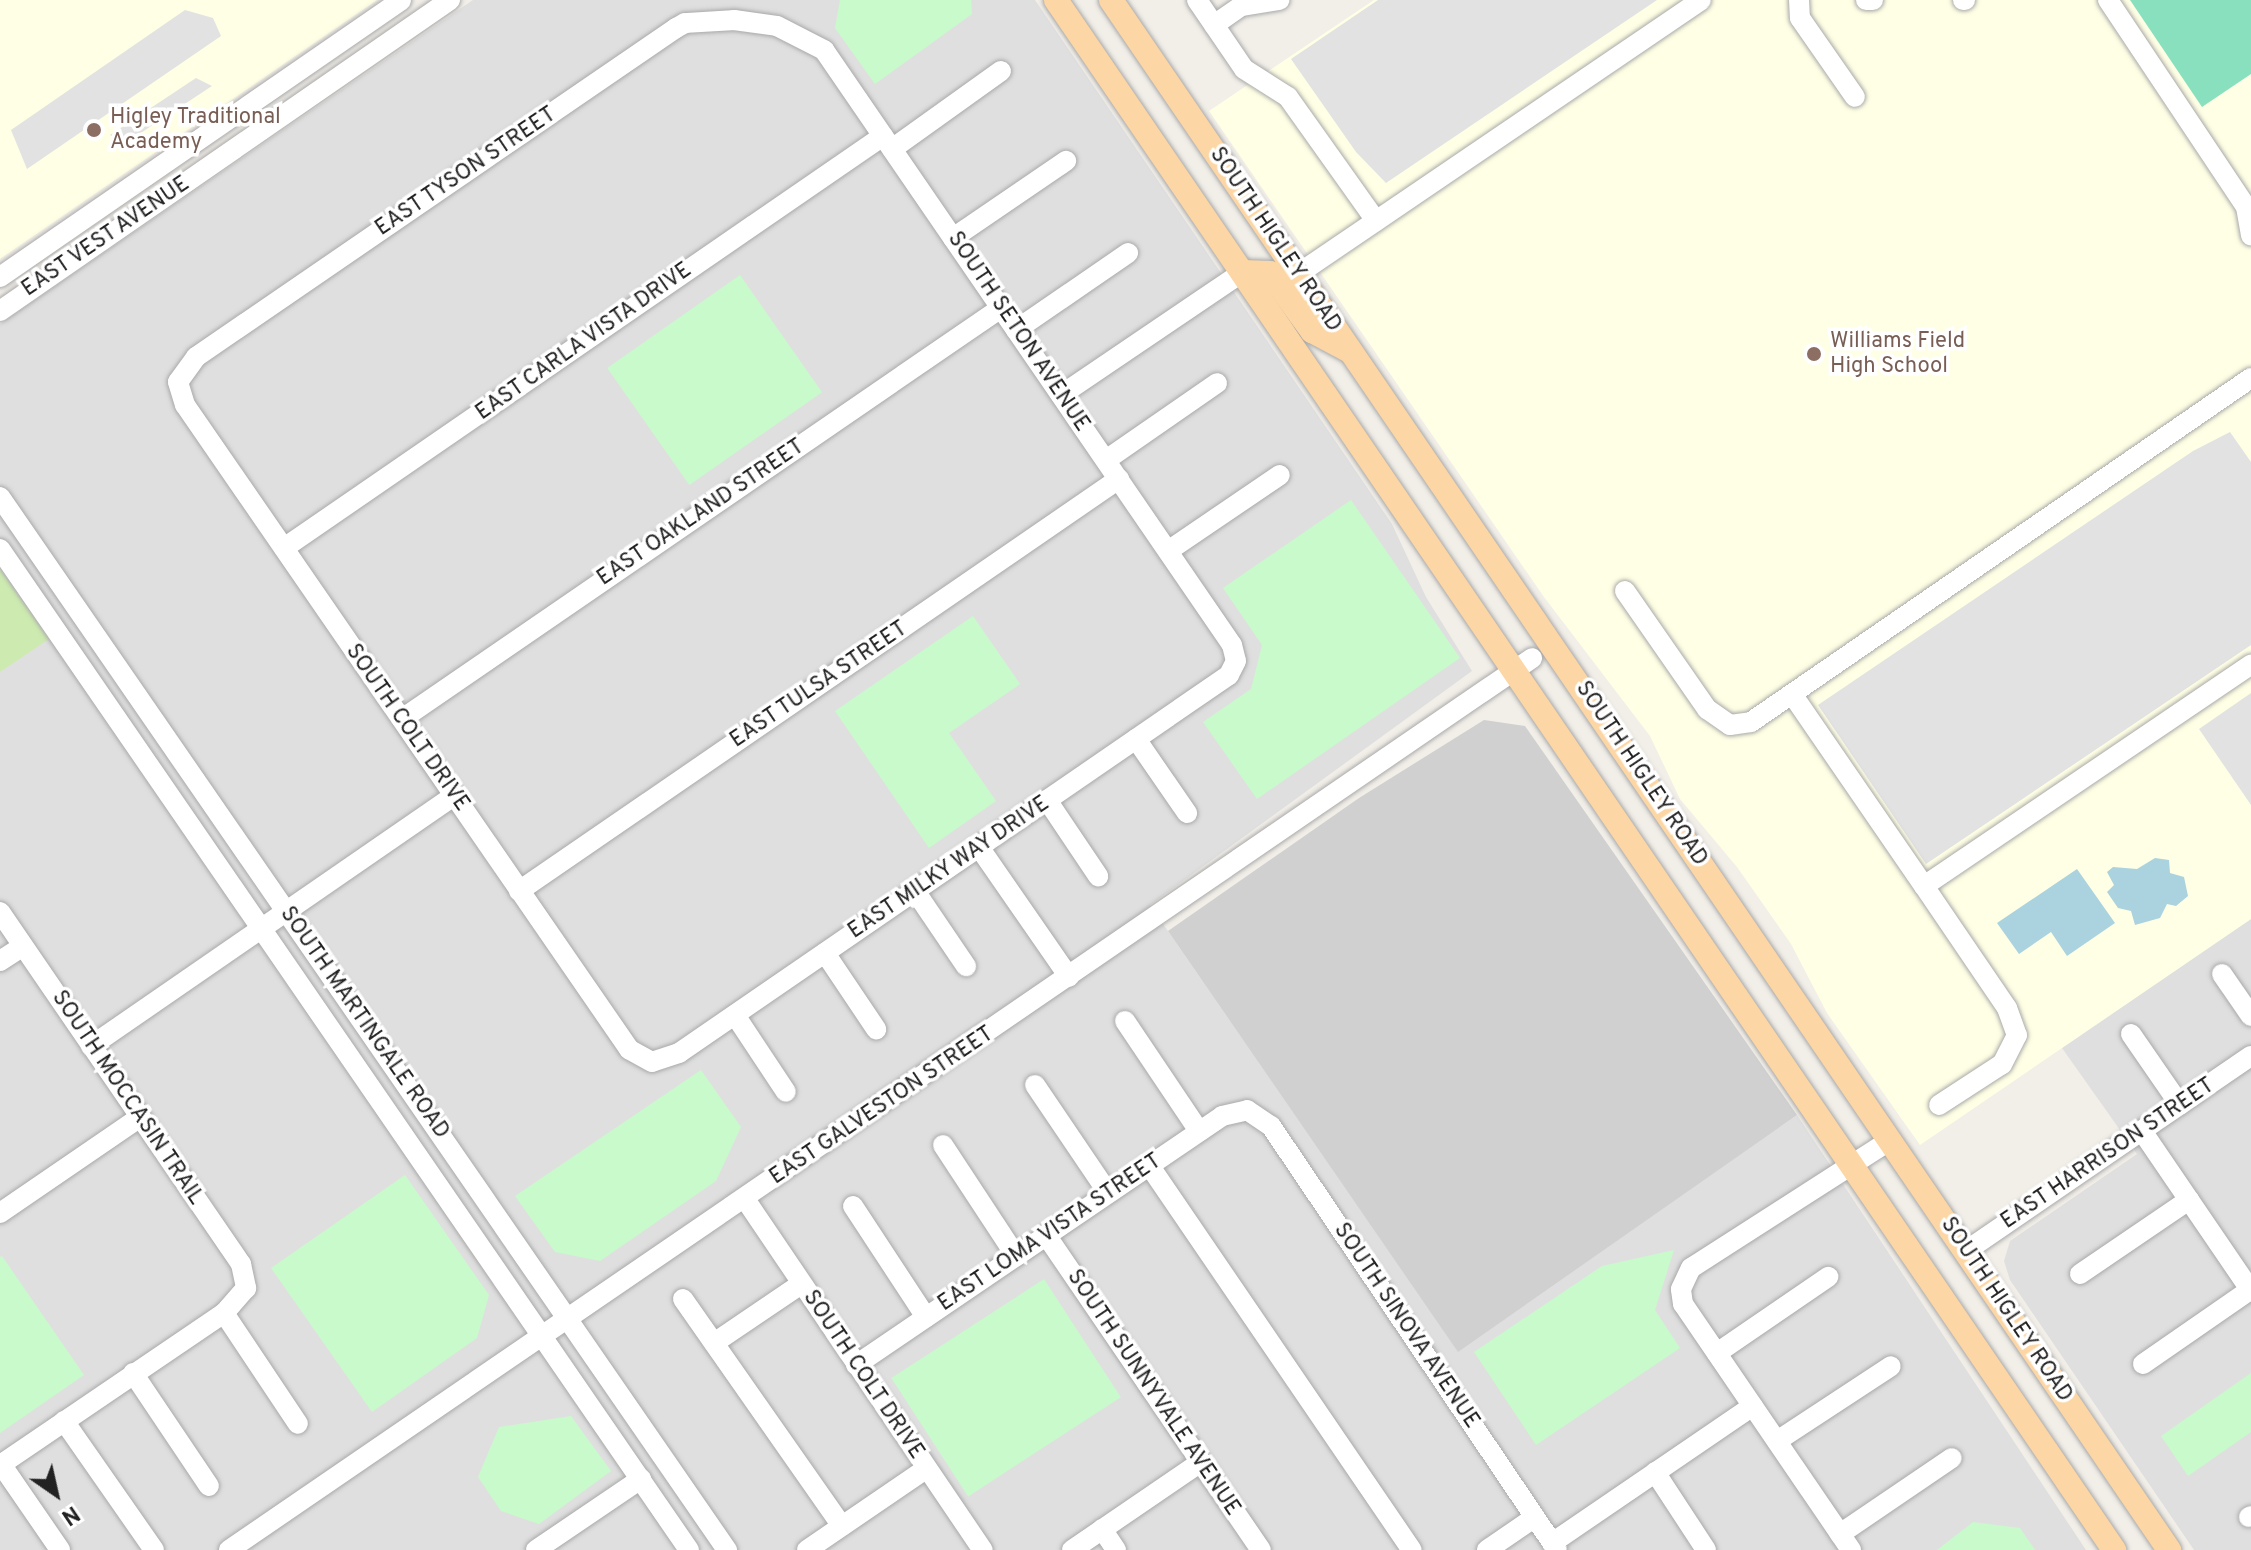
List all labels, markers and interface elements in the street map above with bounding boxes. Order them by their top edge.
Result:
street label: EAST TYSON STREET [370,101,562,243]
place label: Higley Traditional Academy [110,104,282,156]
marker: Higley Traditional Academy [85,121,103,139]
street label: SOUTH HIGLEY ROAD [1203,142,1347,338]
street label: EAST VEST AVENUE [16,170,196,304]
street label: SOUTH SETON AVENUE [941,227,1095,437]
street label: EAST CARLA VISTA DRIVE [470,256,698,428]
place label: Williams Field High School [1830,328,1965,380]
marker: Williams Field High School [1805,345,1823,363]
street label: EAST OAKLAND STREET [592,434,810,592]
street label: EAST TULSA STREET [724,615,914,755]
street label: SOUTH COLT DRIVE [339,639,475,817]
street label: SOUTH HIGLEY ROAD [1569,676,1713,872]
street label: EAST MILKY WAY DRIVE [842,790,1056,946]
street label: SOUTH MARTINGALE ROAD [274,902,454,1144]
street label: SOUTH MOCCASIN TRAIL [45,986,209,1210]
street label: EAST GALVESTON STREET [765,1021,999,1191]
street label: EAST HARRISON STREET [1996,1072,2220,1236]
street label: EAST LOMA VISTA STREET [932,1147,1168,1319]
street label: SOUTH HIGLEY ROAD [1934,1212,2078,1408]
street label: SOUTH SINOVA AVENUE [1327,1218,1485,1434]
street label: SOUTH SUNNYVALE AVENUE [1060,1265,1246,1521]
street label: SOUTH COLT DRIVE [796,1285,930,1465]
north arrow [16,1454,96,1534]
text: N [56,1499,84,1530]

